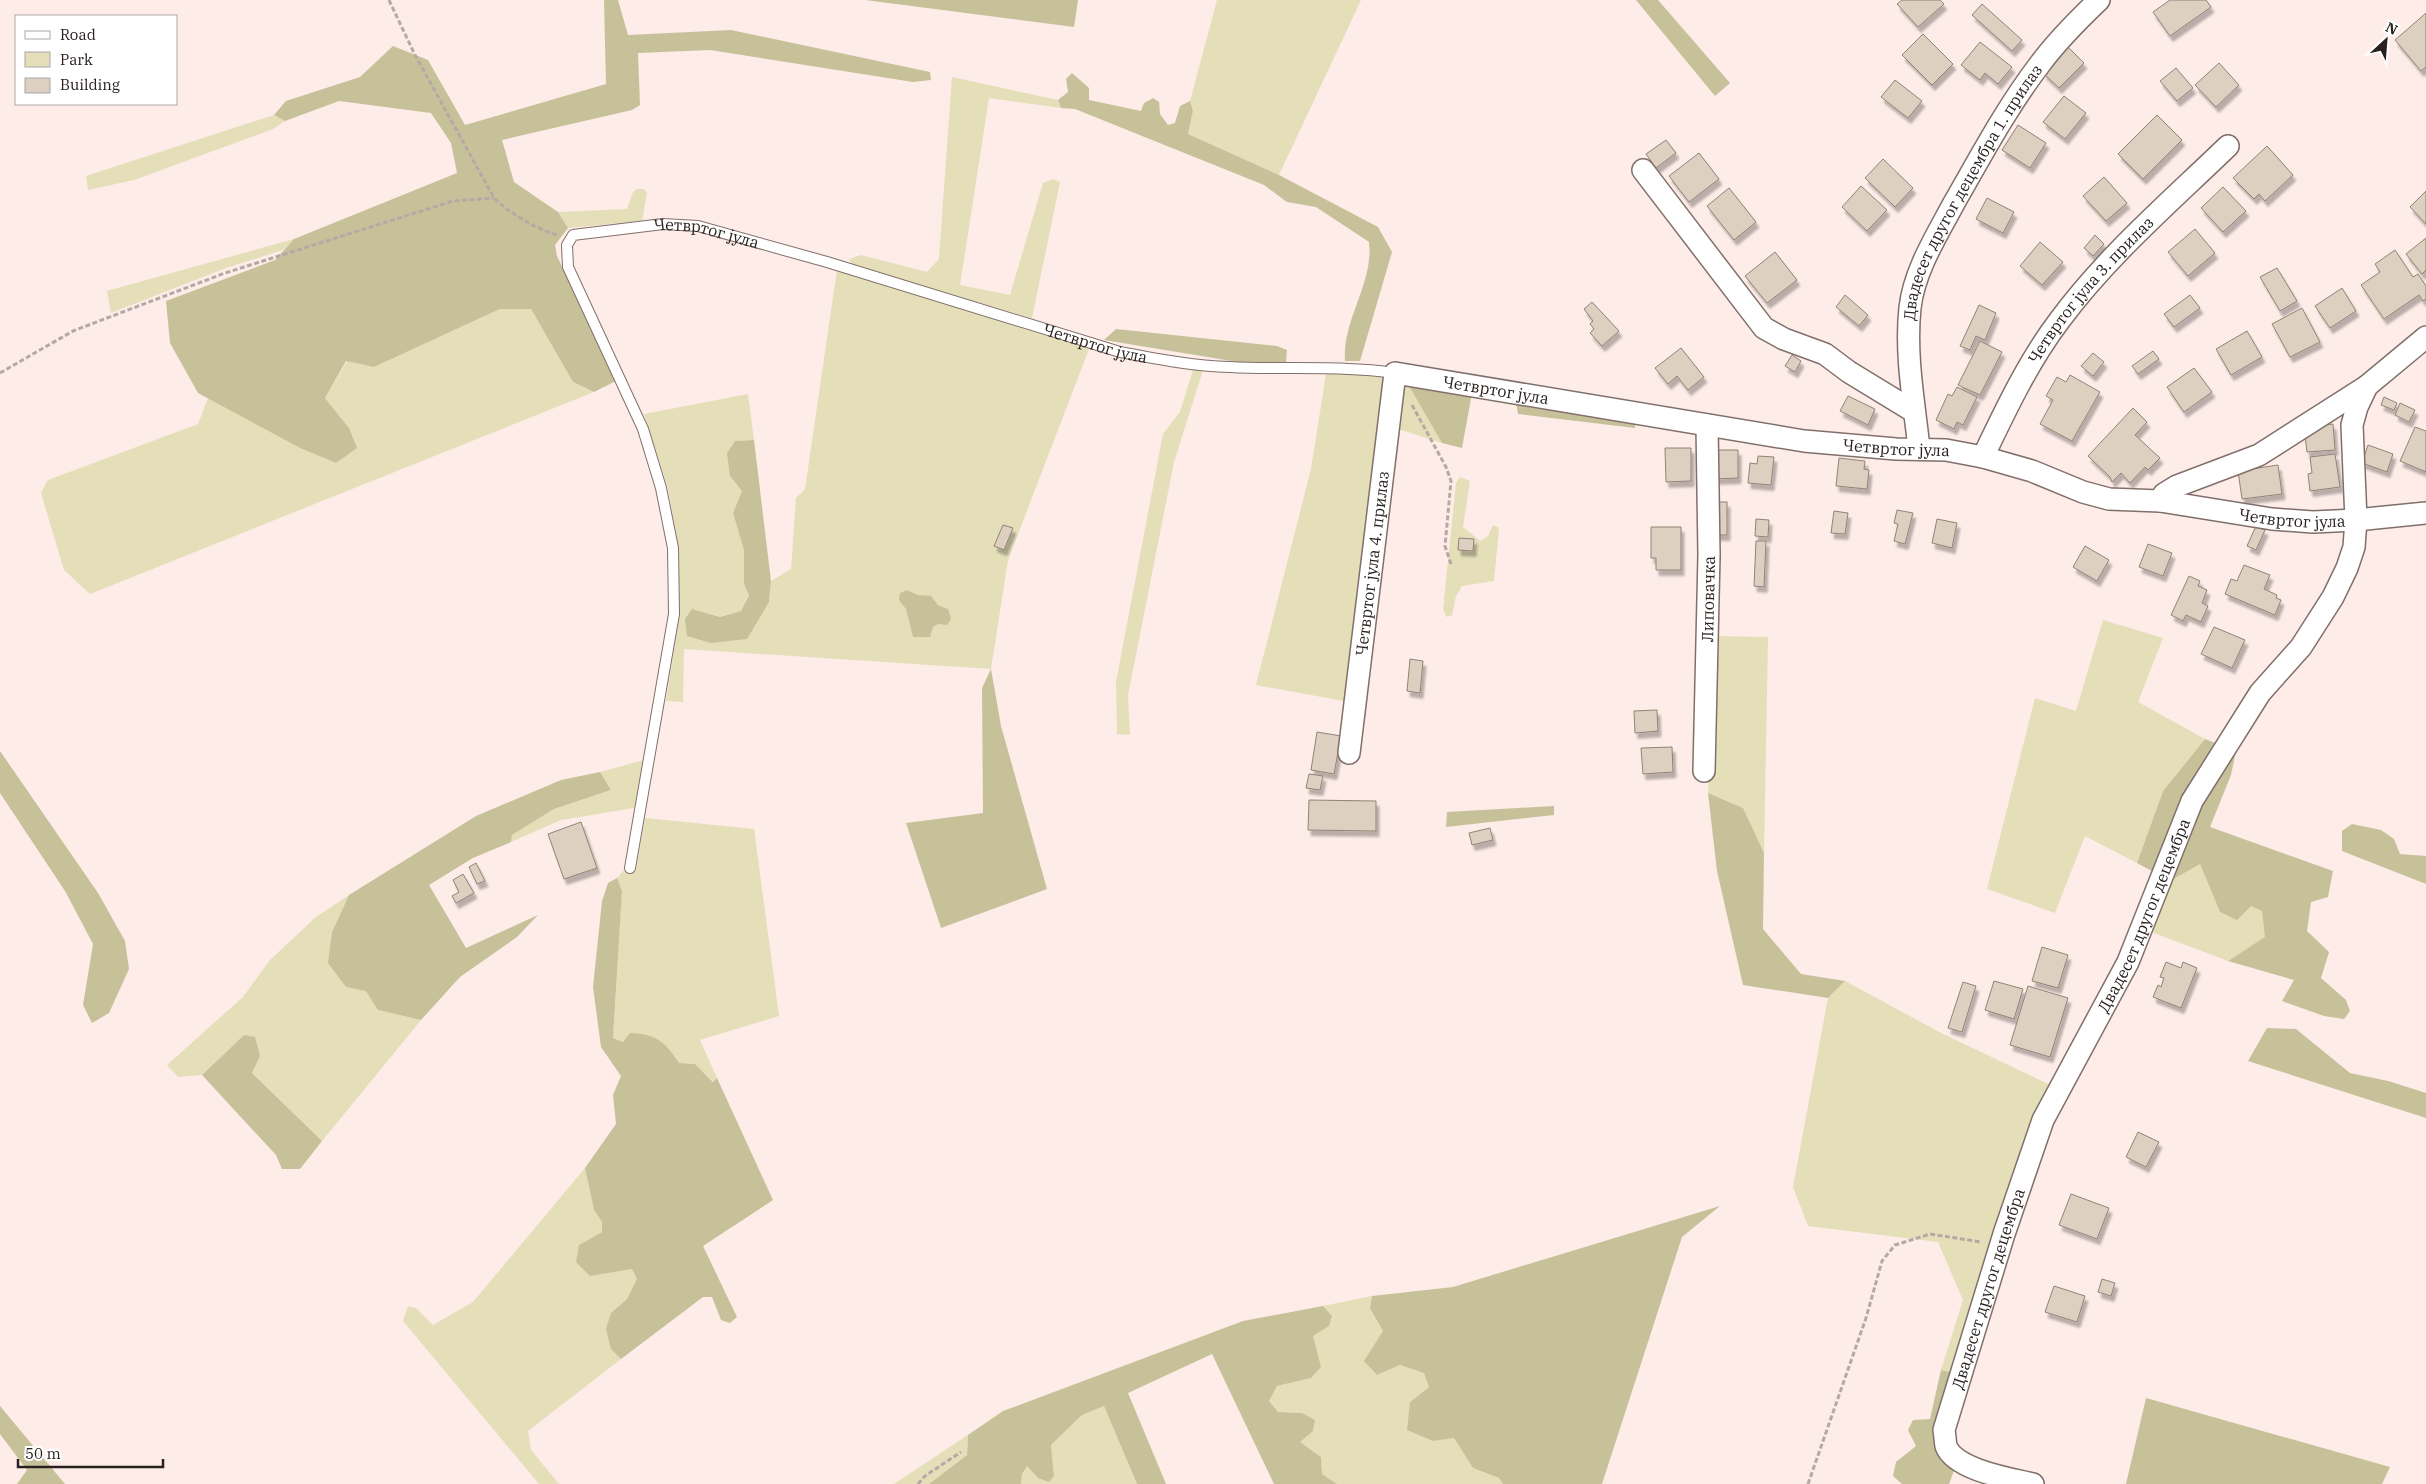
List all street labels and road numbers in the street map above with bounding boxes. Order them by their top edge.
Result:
street label: Двадесет другог децембра 1. прилаз [1899,60,2046,321]
street label: Четвртог јула 3. прилаз [2023,212,2158,367]
street label: Четвртог јула [653,214,762,253]
street label: Четвртог јула [1041,319,1149,367]
street label: Четвртог јула [1441,371,1551,408]
street label: Четвртог јула [1842,434,1950,460]
street label: Четвртог јула 4. прилаз [1351,470,1393,657]
street label: Четвртог јула [2237,504,2346,532]
street label: Липовачка [1697,555,1719,642]
street label: Двадесет другог децембра [2093,815,2194,1016]
street label: Двадесет другог децембра [1947,1185,2029,1391]

